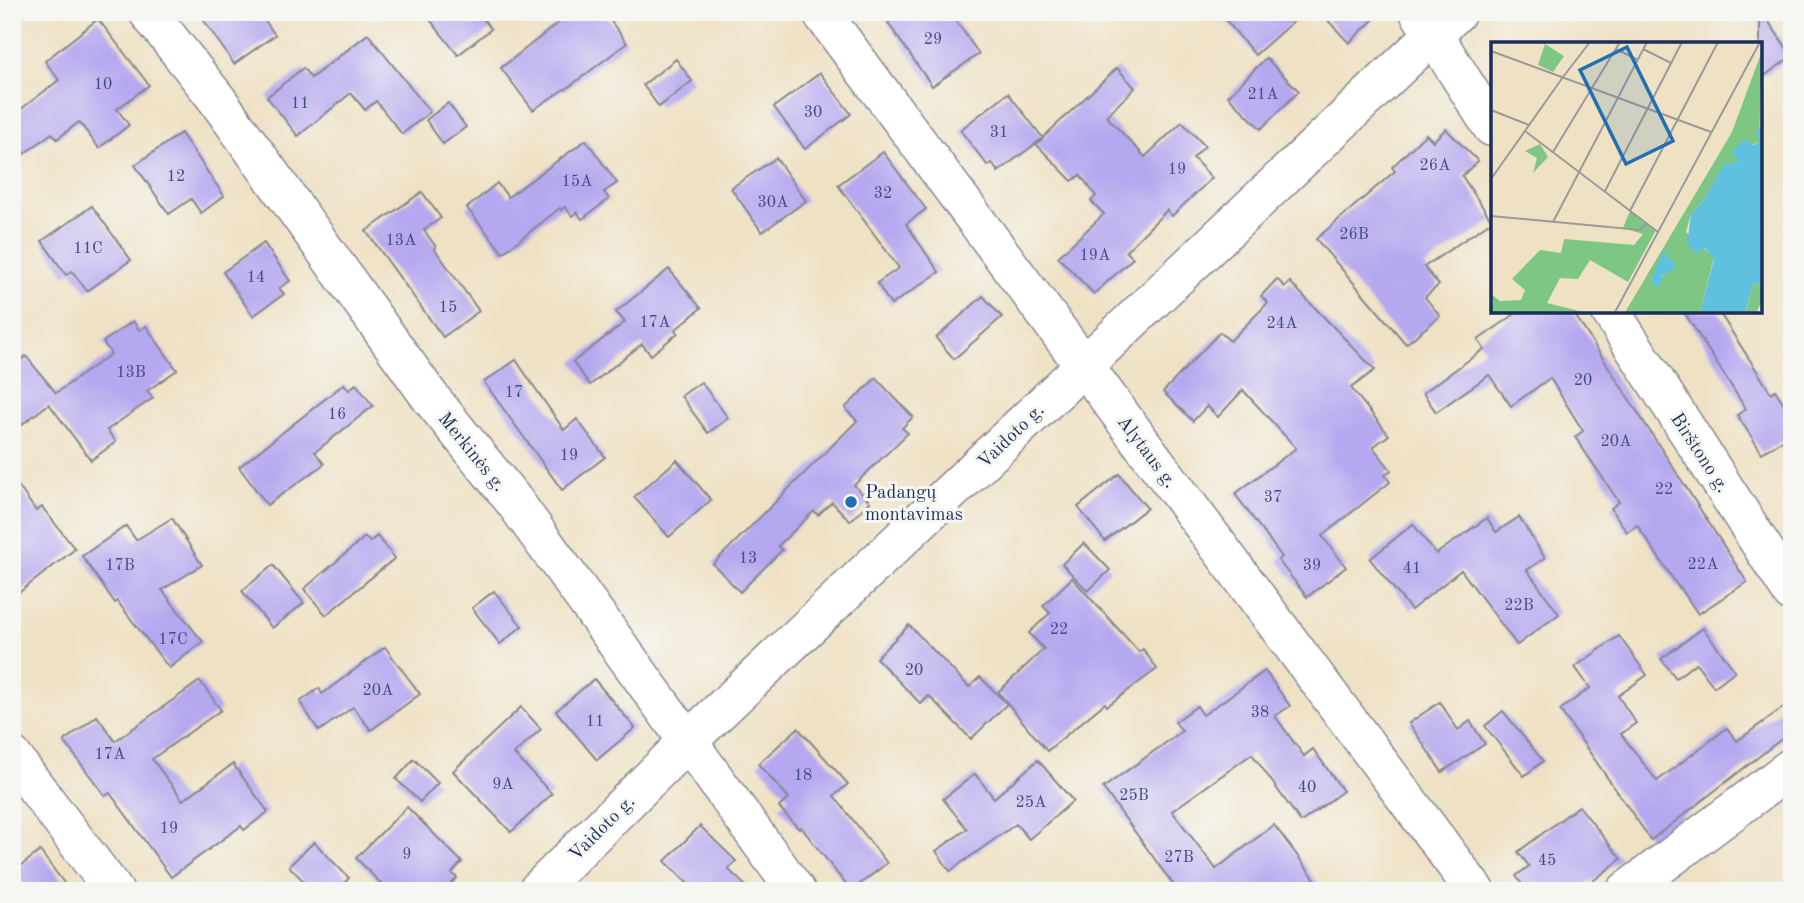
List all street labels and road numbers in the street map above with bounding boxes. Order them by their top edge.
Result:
street label: Vaidoto g. [975,401,1049,473]
street label: Merkinės g. [434,409,509,496]
street label: Birštono g. [1666,410,1732,497]
street label: Alytaus g. [1113,413,1179,492]
street label: Vaidoto g. [566,792,639,865]

